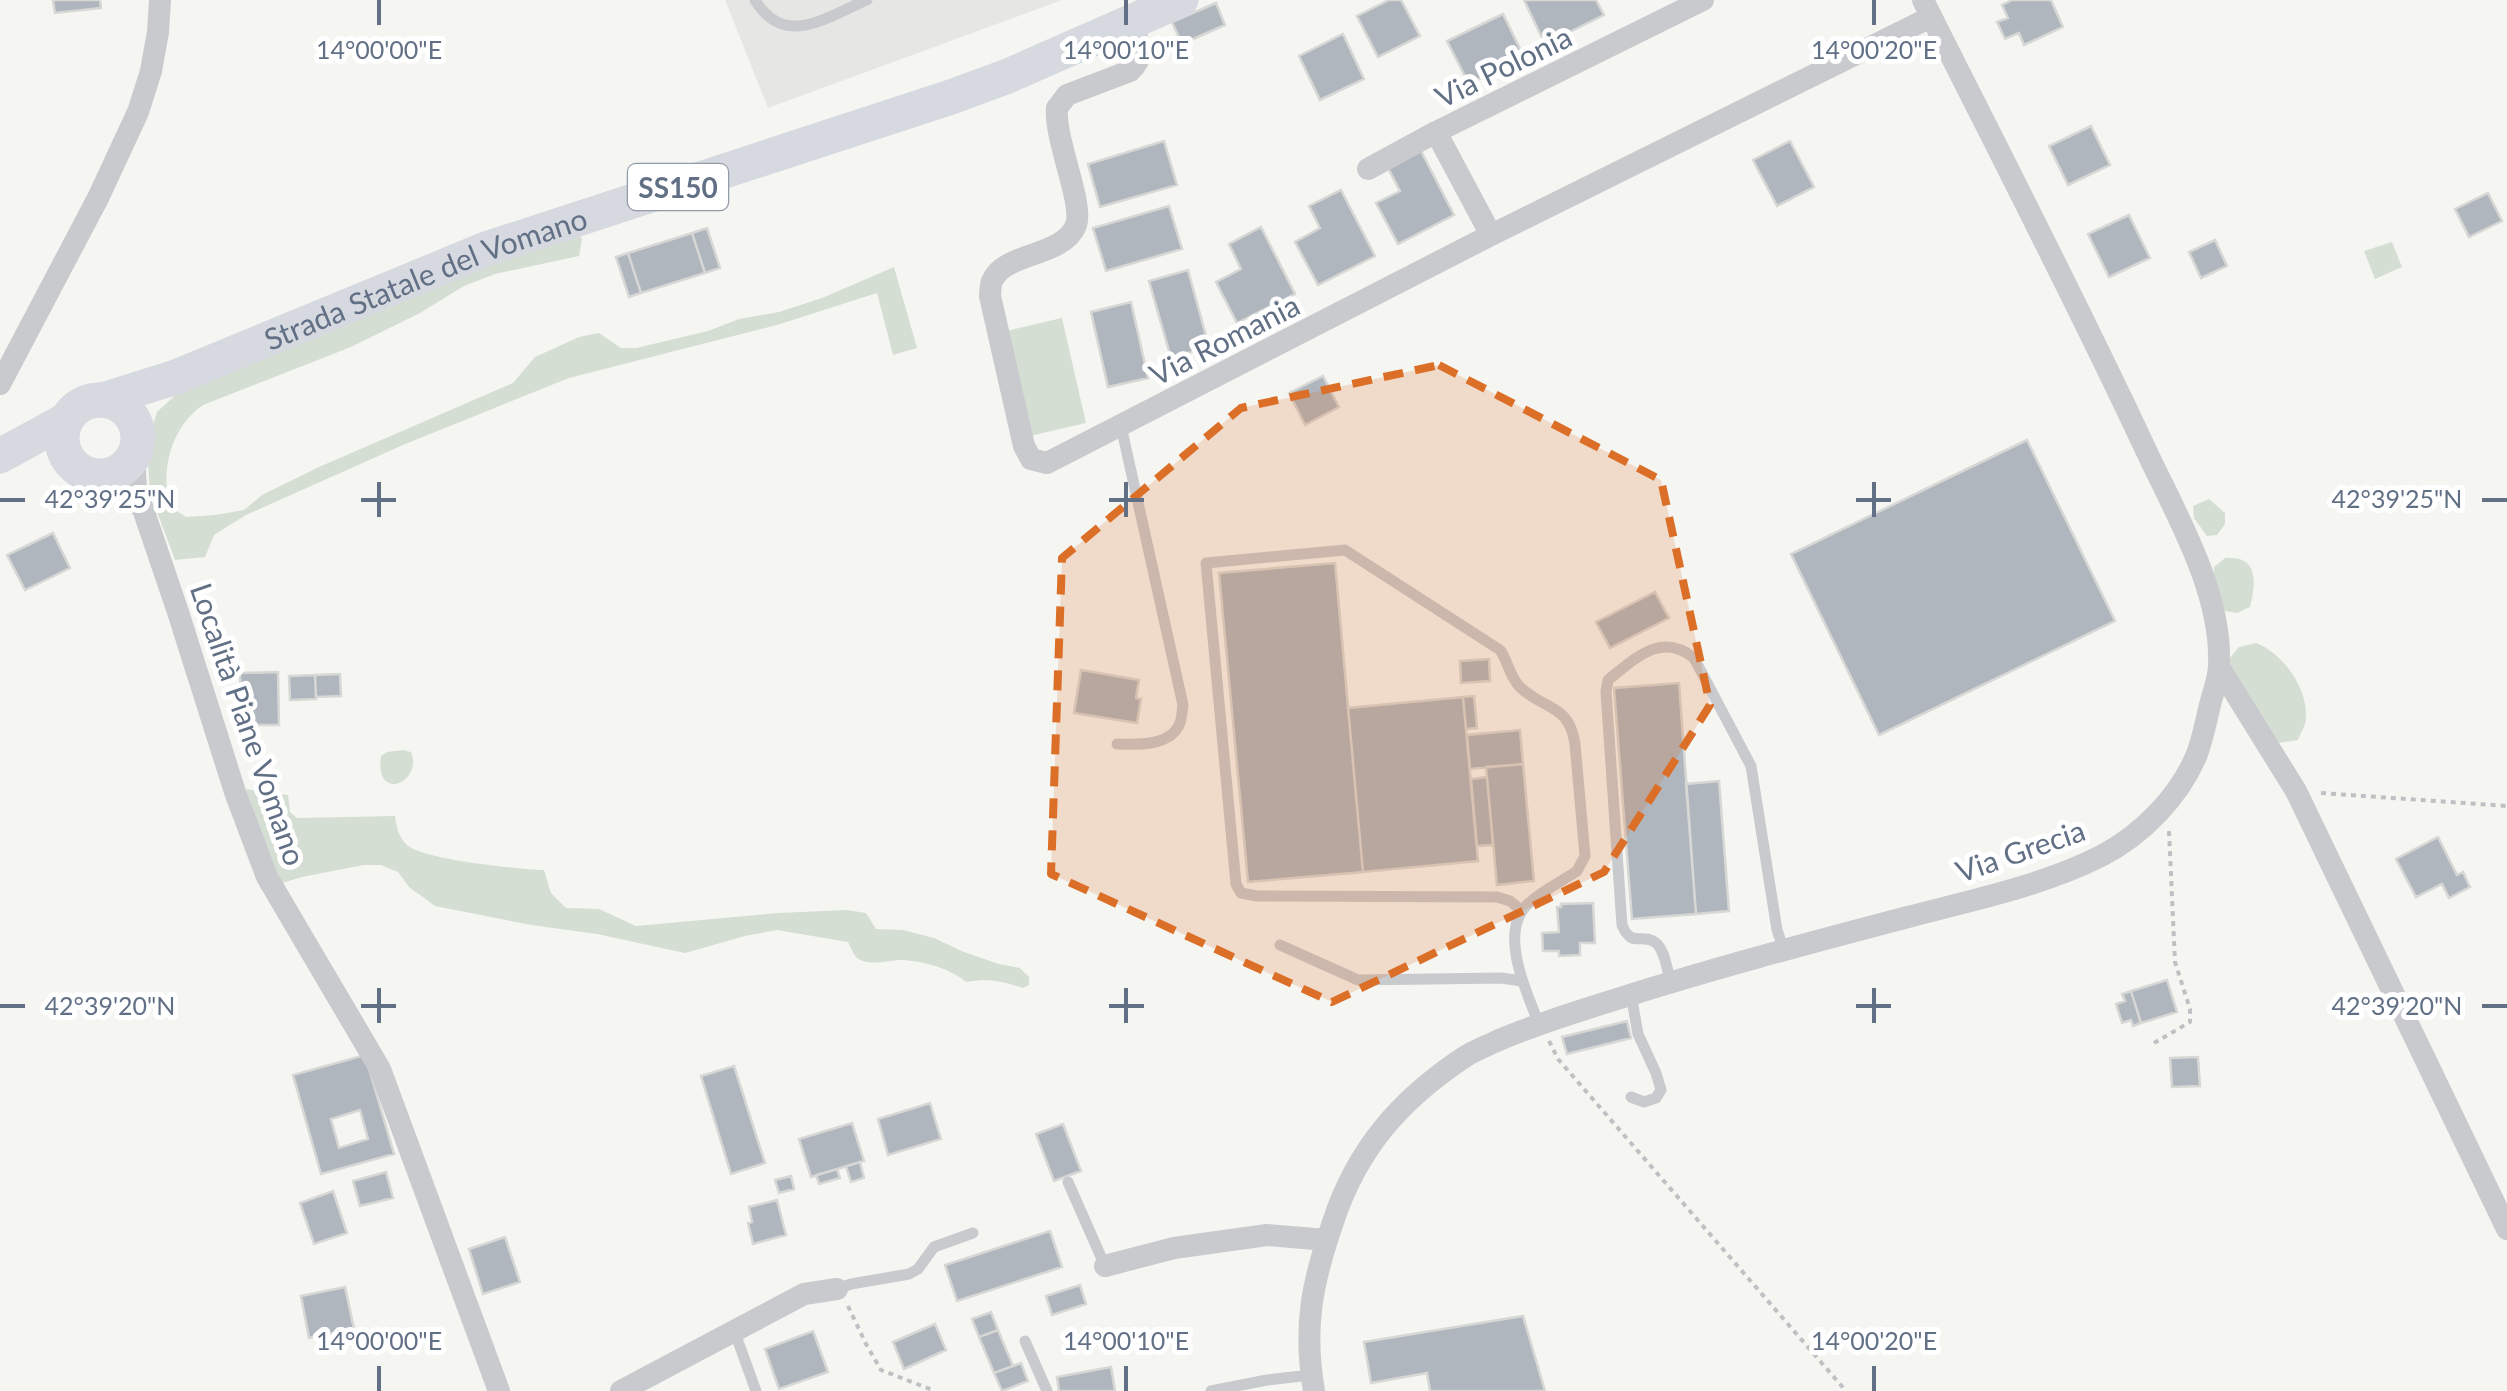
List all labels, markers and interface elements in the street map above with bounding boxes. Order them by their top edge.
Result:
street label: Via Polonia [1429,18,1577,114]
text: 14°00'00"E [316,34,442,64]
text: 14°00'10"E [1063,34,1189,64]
text: 14°00'20"E [1811,34,1937,64]
road number: SS150 [628,164,728,210]
street label: Strada Statale del Vomano [258,199,591,357]
street label: Via Romania [1143,286,1305,392]
text: 42°39'25"N [45,483,175,513]
text: 42°39'25"N [2332,483,2462,513]
street label: Località Piane Vomano [184,578,314,870]
street label: Via Grecia [1951,811,2089,889]
text: 42°39'20"N [45,990,175,1020]
text: 42°39'20"N [2332,990,2462,1020]
text: 14°00'00"E [316,1325,442,1355]
text: 14°00'10"E [1063,1325,1189,1355]
text: 14°00'20"E [1811,1325,1937,1355]

